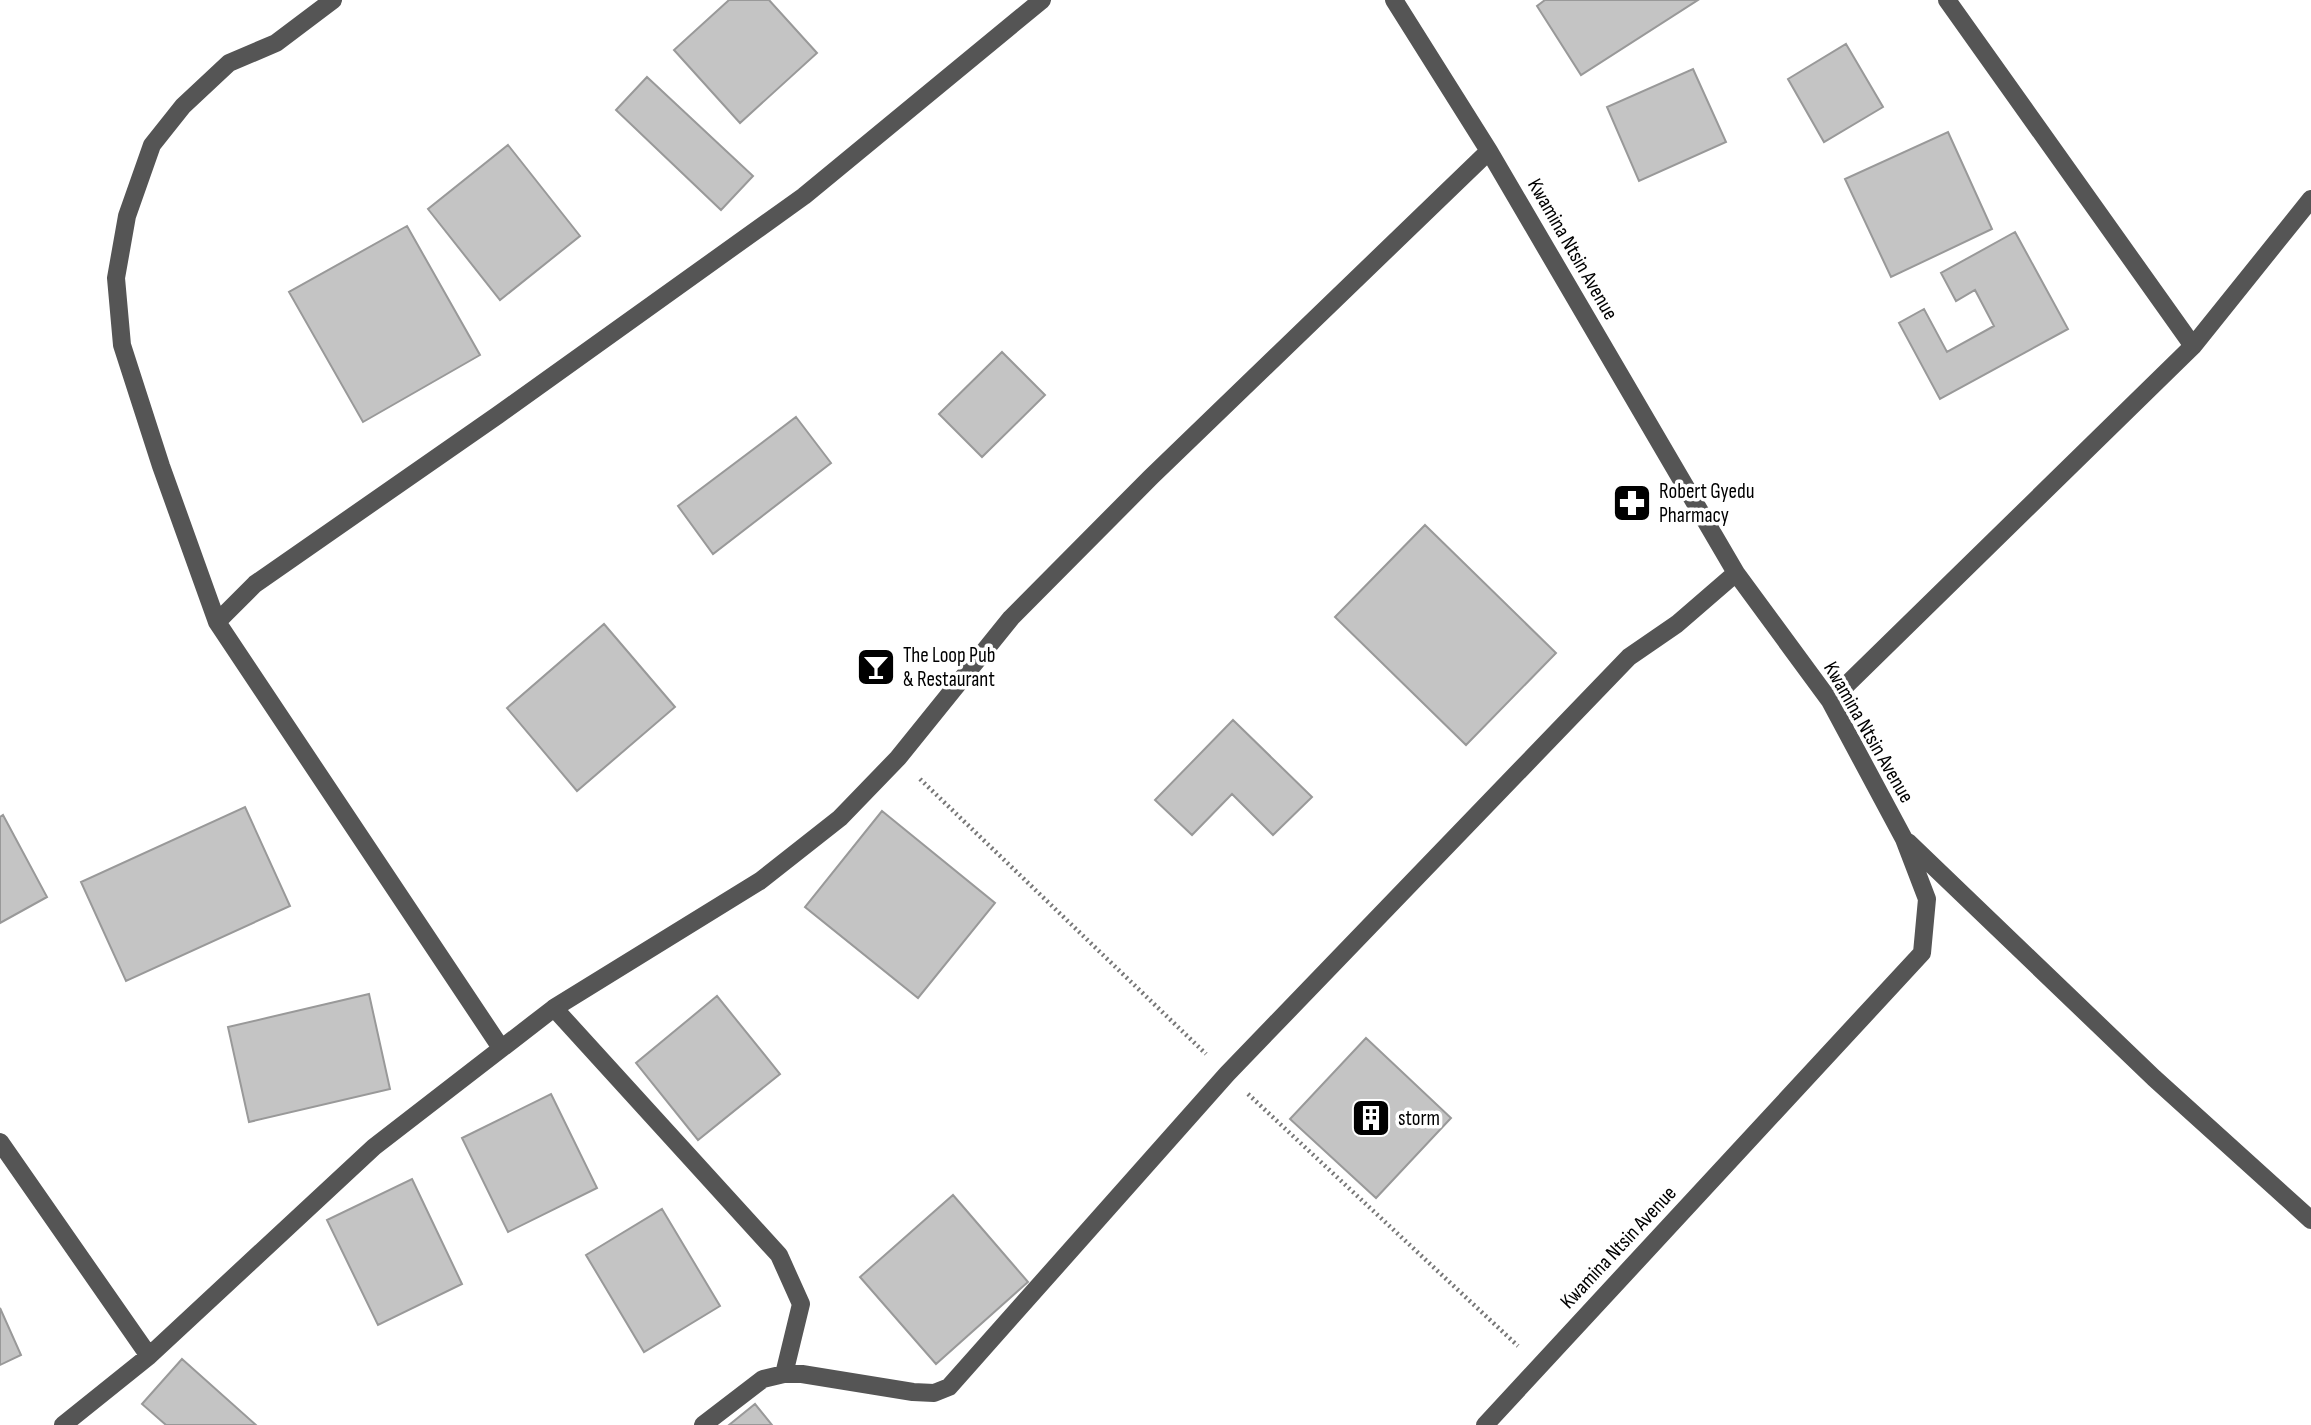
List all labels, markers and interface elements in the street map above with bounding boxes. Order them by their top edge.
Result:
street label: Kwamina Ntsin Avenue [1522,174,1623,324]
place label: Robert Gyedu Pharmacy [1659,479,1754,528]
pharmacy icon: Robert Gyedu Pharmacy [1611,482,1653,524]
place label: The Loop Pub & Restaurant [903,643,995,692]
bar icon: The Loop Pub & Restaurant [855,646,897,688]
street label: Kwamina Ntsin Avenue [1818,657,1919,807]
building icon: storm [1350,1097,1392,1139]
place label: storm [1398,1106,1440,1131]
street label: Kwamina Ntsin Avenue [1555,1181,1682,1314]

